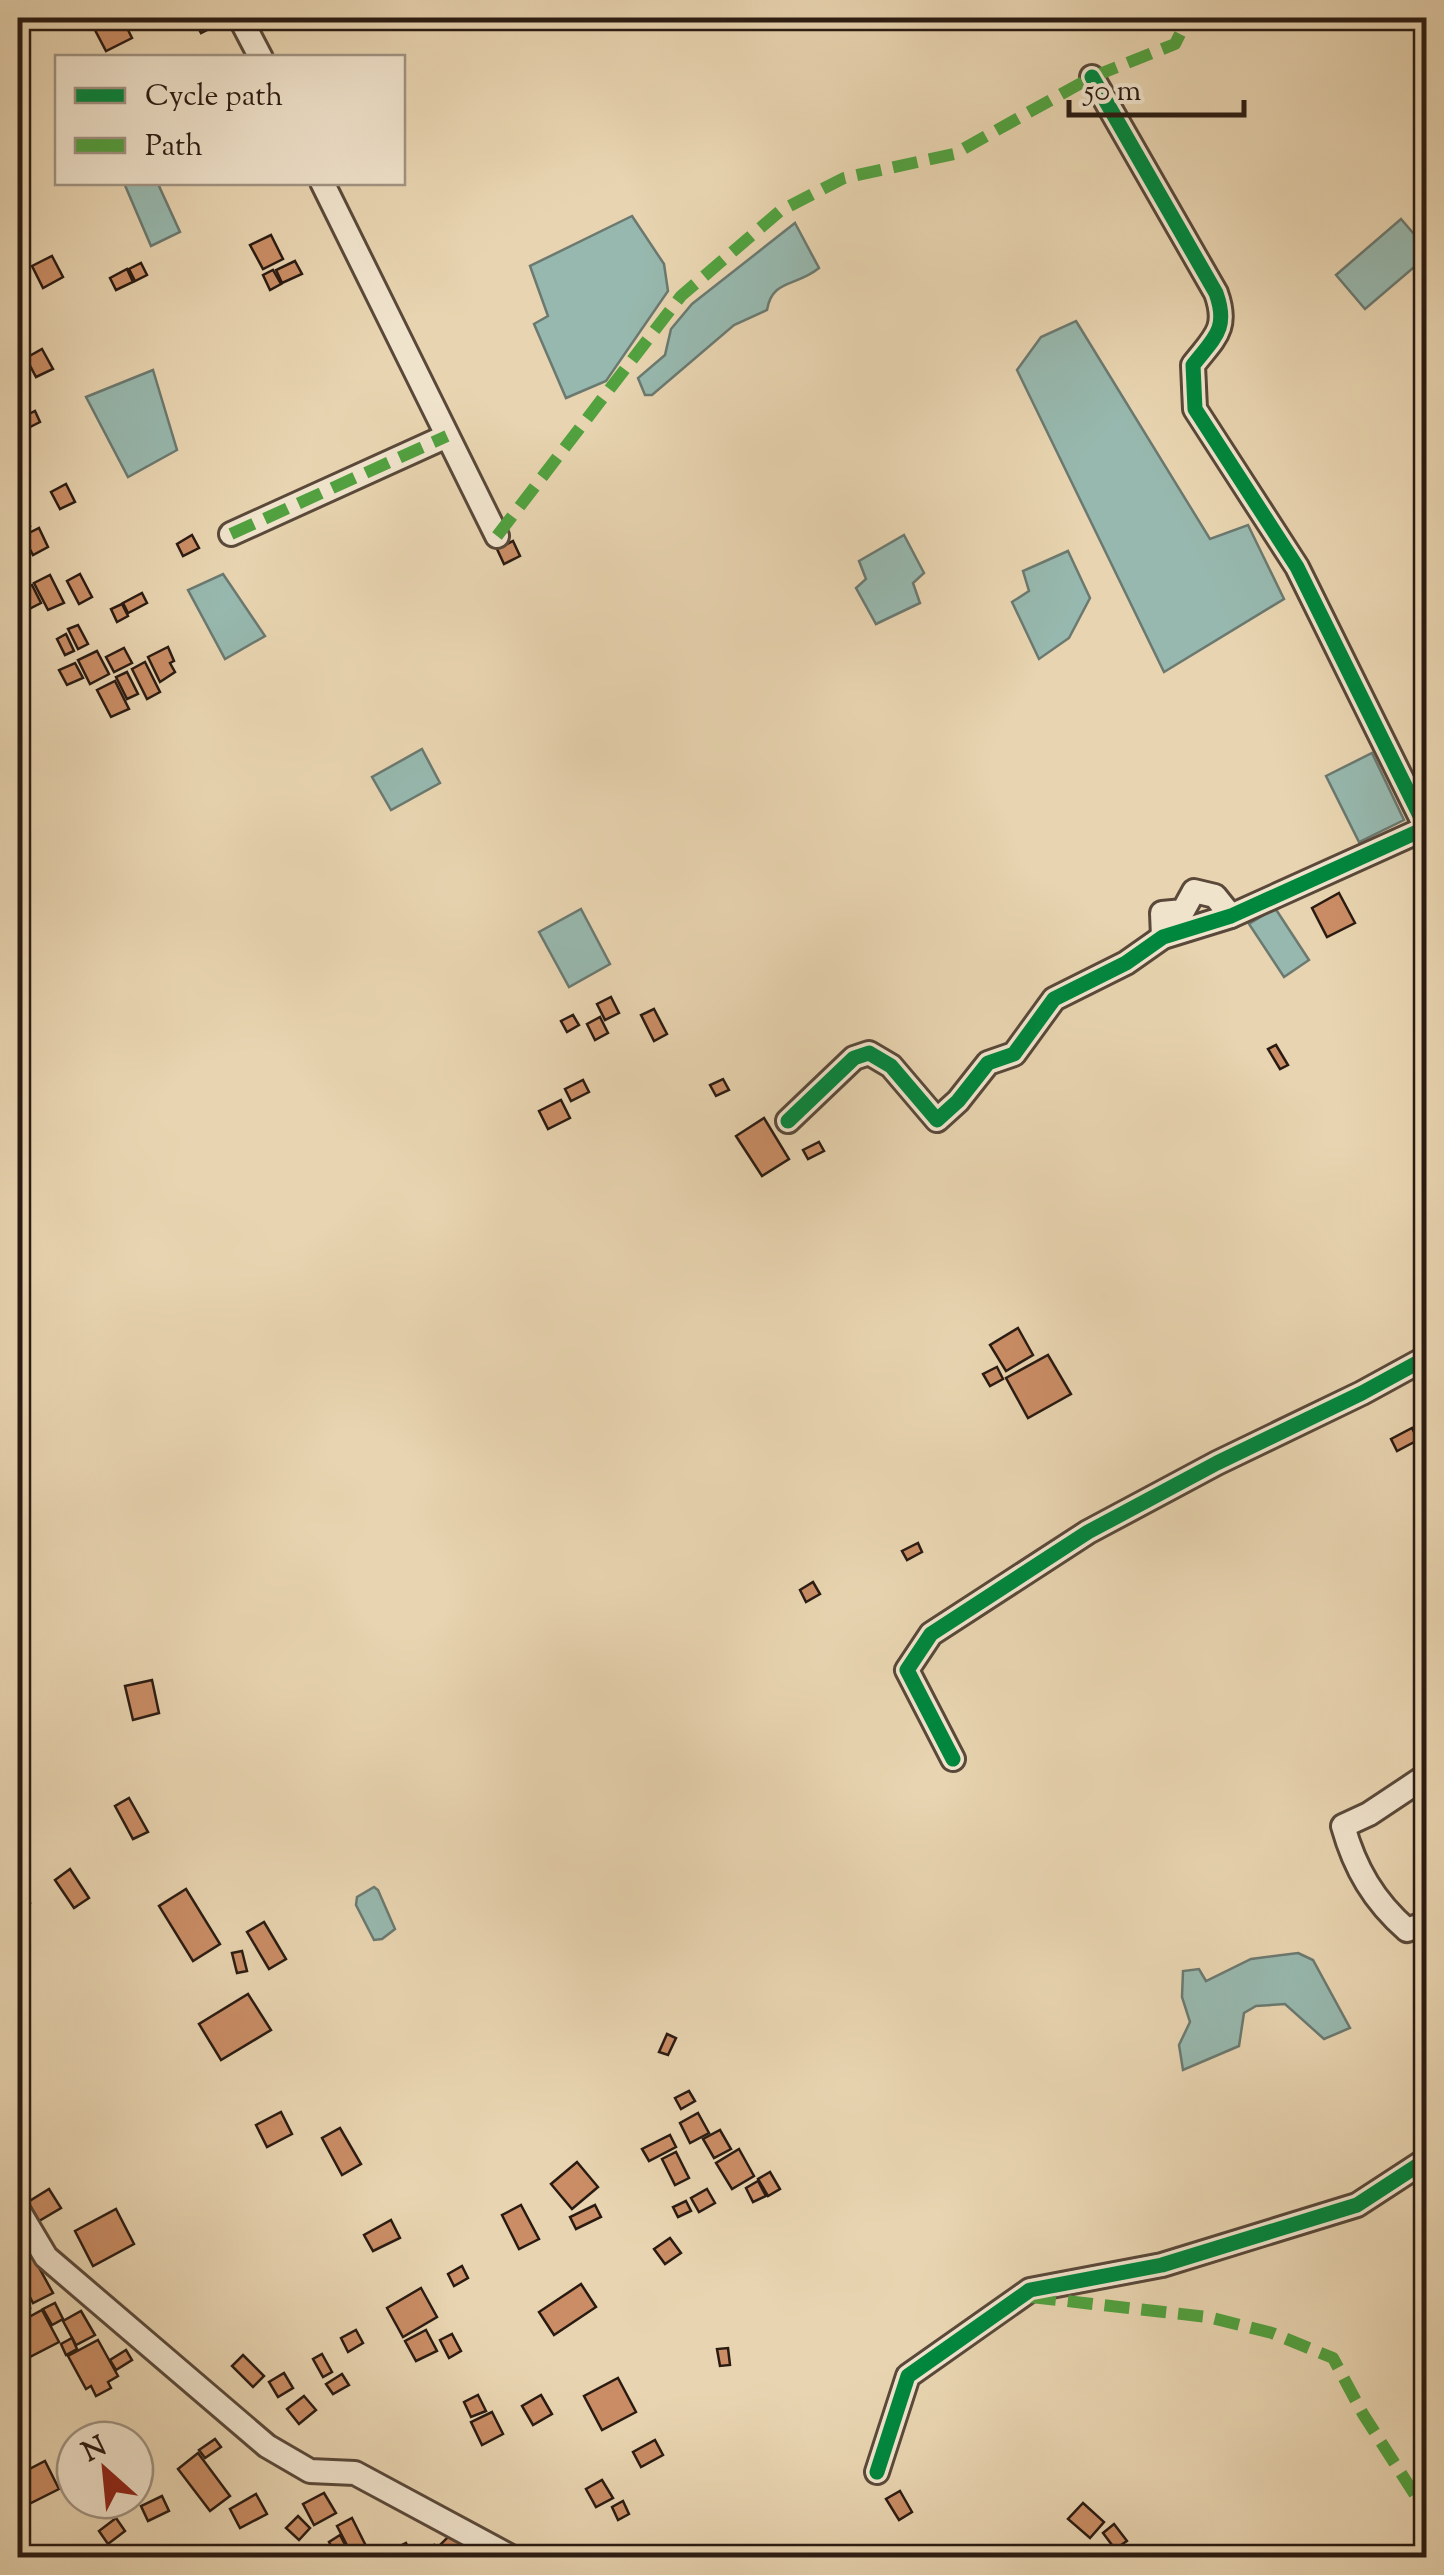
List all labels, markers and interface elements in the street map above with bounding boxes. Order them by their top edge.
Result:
legend [55,55,405,185]
scale bar [1069,55,1244,117]
text: 50 m [1082,71,1142,114]
text: Cycle path [145,76,283,119]
text: Path [145,126,203,169]
north arrow [55,2420,155,2520]
text: N [76,2428,114,2473]

